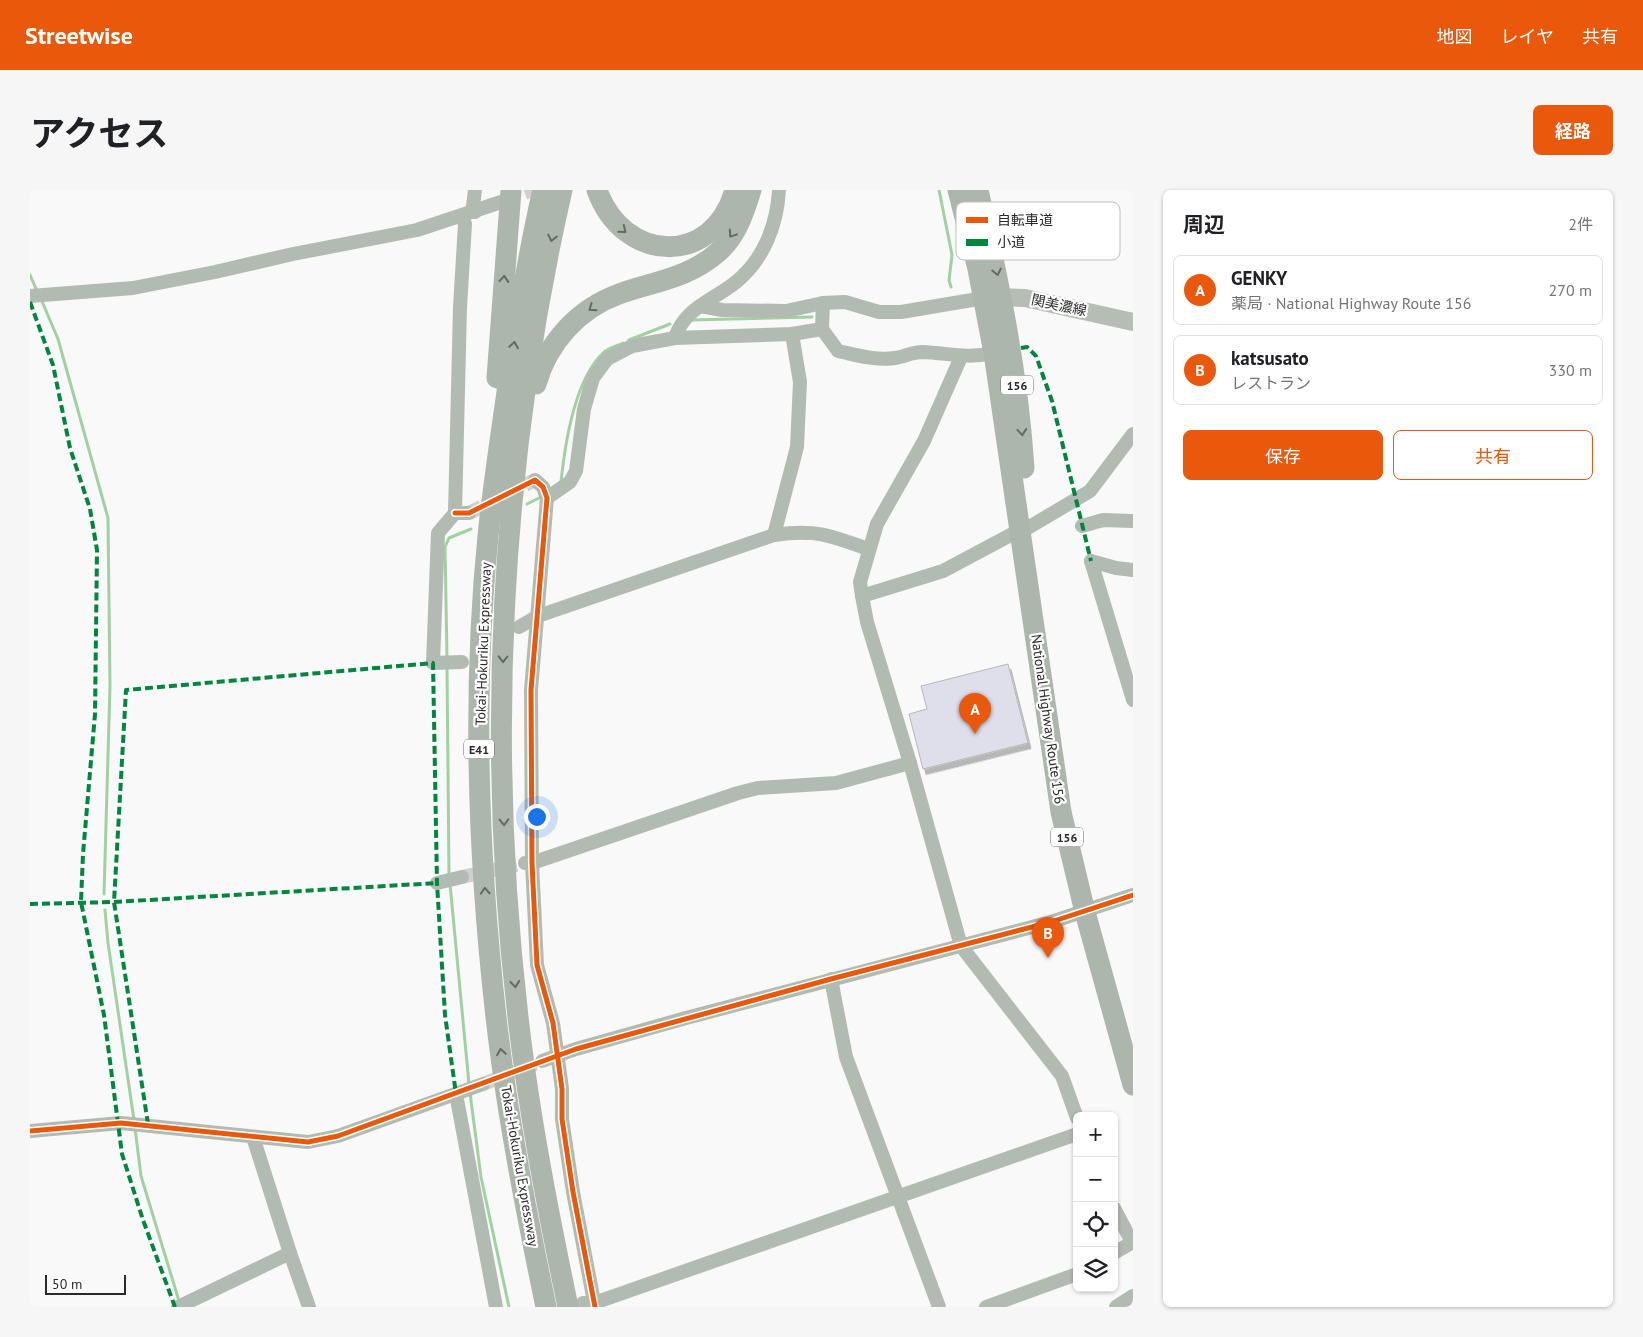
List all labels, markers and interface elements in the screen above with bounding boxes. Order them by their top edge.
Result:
text: Streetwise [25,20,133,51]
text: 地図 [1437,25,1473,48]
text: レイヤ [1501,25,1554,48]
text: 共有 [1582,25,1618,48]
button: 経路 [1533,105,1613,155]
text: アクセス [30,110,168,156]
legend [956,202,1120,260]
text: 自転車道 [997,211,1053,229]
text: 周辺 [1183,211,1225,238]
text: 2件 [1568,214,1593,234]
one-way arrow [617,224,626,232]
one-way arrow [729,229,738,238]
one-way arrow [547,233,558,242]
text: 小道 [997,233,1025,251]
text: GENKY [1231,266,1287,290]
one-way arrow [991,267,1002,276]
one-way arrow [498,275,509,283]
text: A [1195,280,1205,300]
text: 270 m [1549,280,1592,300]
street label: 関美濃線 [1030,290,1088,320]
text: 薬局 · National Highway Route 156 [1231,293,1471,313]
one-way arrow [588,302,597,312]
one-way arrow [508,341,519,349]
text: katsusato [1231,346,1309,370]
text: B [1195,360,1205,380]
text: 330 m [1549,360,1592,380]
text: レストラン [1231,373,1311,393]
road number: 156 [1001,376,1033,394]
one-way arrow [1016,428,1027,436]
button: 保存 [1183,430,1383,480]
button: 共有 [1393,430,1593,480]
street label: Tokai-Hokuriku Expressway [471,562,495,726]
street label: National Highway Route 156 [1027,633,1069,805]
one-way arrow [498,656,508,663]
pin: A [959,693,991,734]
road number: E41 [464,740,494,758]
your location [524,804,550,830]
one-way arrow [499,818,510,826]
road number: 156 [1051,828,1083,846]
one-way arrow [480,886,491,894]
pin: B [1032,917,1064,958]
one-way arrow [509,980,520,988]
one-way arrow [496,1048,507,1056]
street label: Tokai-Hokuriku Expressway [497,1084,543,1248]
map controls [1073,1112,1118,1292]
button: + [1073,1112,1118,1157]
button: − [1073,1157,1118,1202]
button: locate [1073,1202,1118,1247]
button: layers [1073,1247,1118,1292]
scale bar [45,1272,126,1295]
text: 50 m [52,1275,82,1293]

